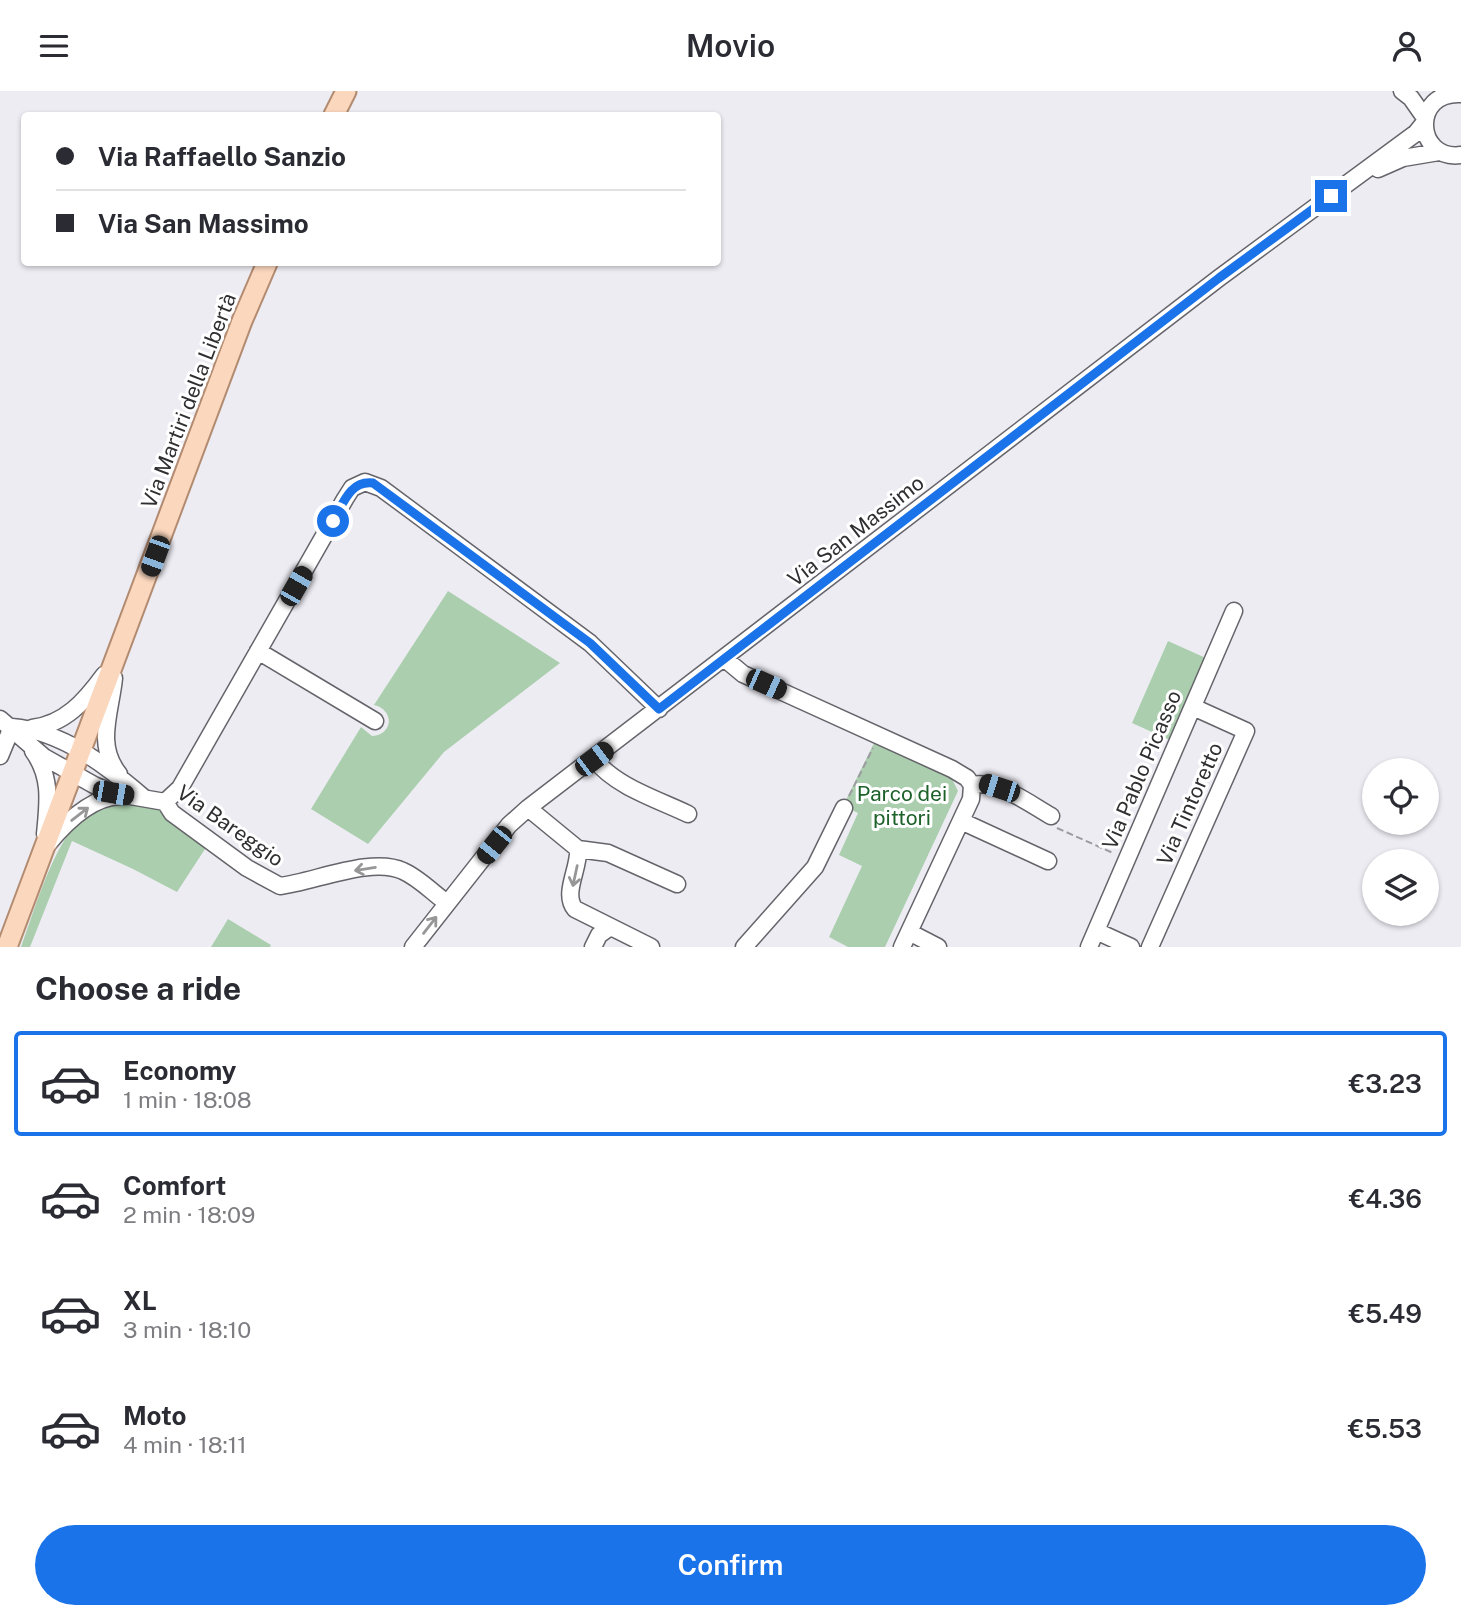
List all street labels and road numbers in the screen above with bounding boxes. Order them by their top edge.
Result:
street label: Via Martiri della Libertà [136,290,241,512]
street label: Via San Massimo [783,470,929,591]
street label: Via Pablo Picasso [1097,686,1186,853]
street label: Via Tintoretto [1151,739,1228,869]
street label: Via Bareggio [172,780,288,872]

